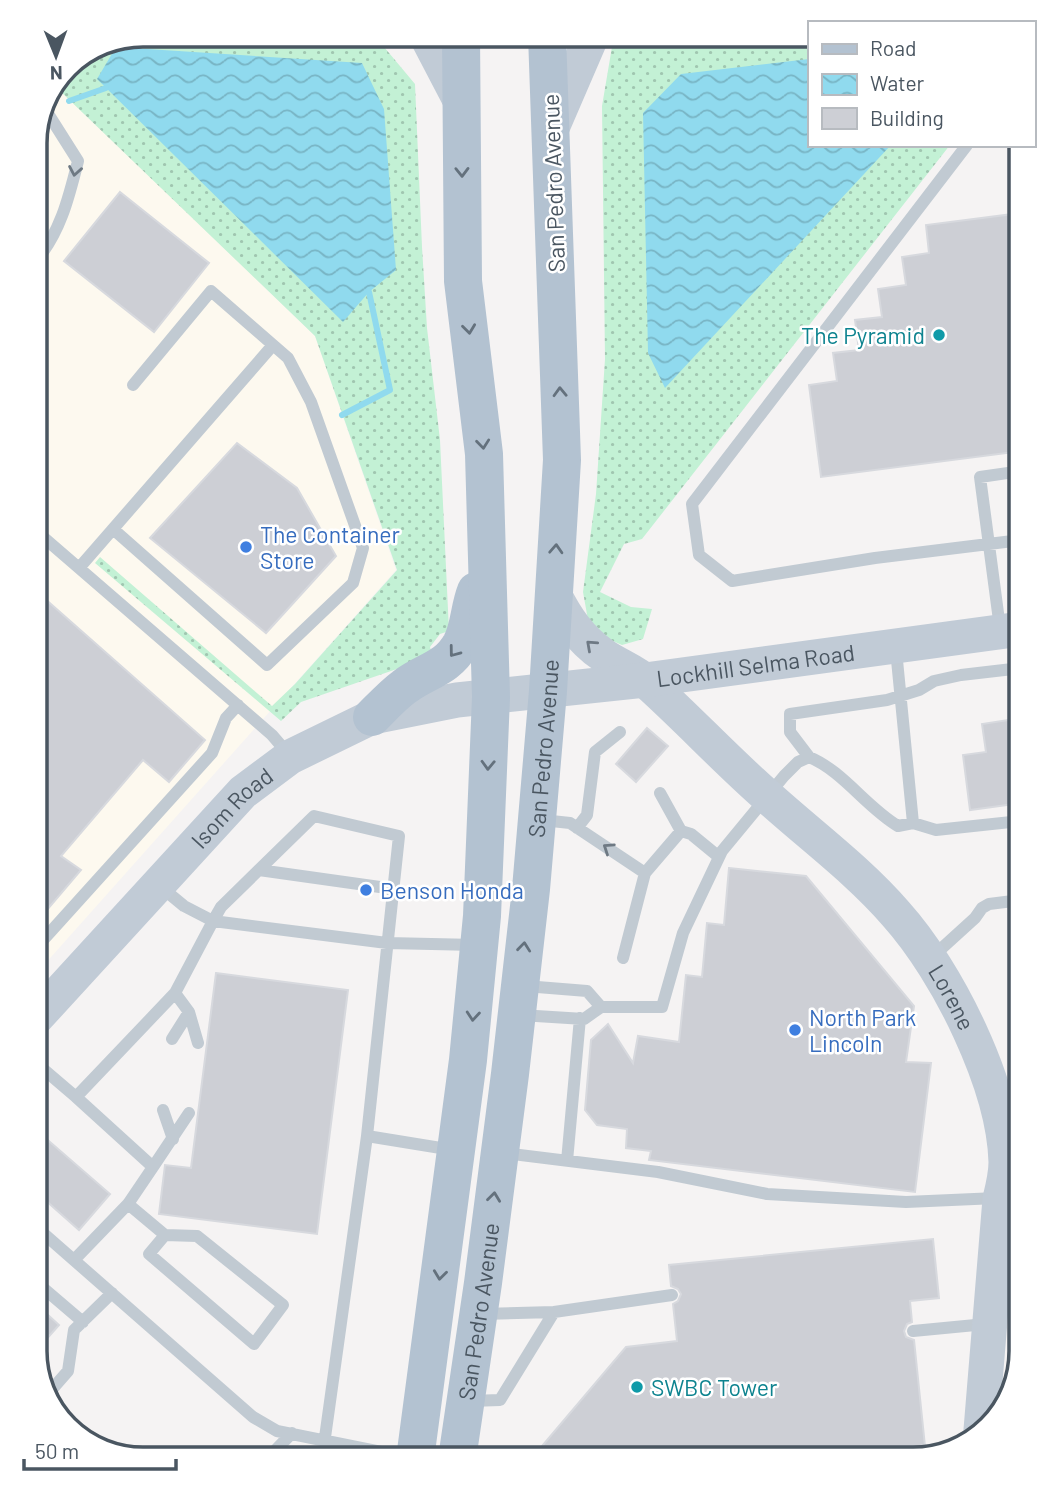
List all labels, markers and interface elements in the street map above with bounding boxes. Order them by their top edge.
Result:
north arrow [21,21,91,91]
legend [808,21,1035,147]
text: Road [870,35,916,60]
text: N [50,62,63,85]
text: Water [870,70,925,95]
street label: San Pedro Avenue [536,93,570,273]
text: Building [870,105,944,130]
one-way arrow [68,165,83,177]
one-way arrow [454,167,470,178]
place label: The Pyramid [801,321,925,349]
one-way arrow [462,323,477,335]
marker: The Pyramid [931,327,947,343]
one-way arrow [552,386,567,397]
one-way arrow [475,439,490,450]
place label: The Container Store [260,520,401,574]
marker: The Container Store [238,539,254,555]
one-way arrow [549,543,564,554]
street label: Lockhill Selma Road [655,638,856,692]
one-way arrow [587,641,600,653]
one-way arrow [450,644,463,657]
street label: San Pedro Avenue [521,658,564,839]
one-way arrow [480,760,495,771]
street label: Isom Road [185,761,278,854]
one-way arrow [603,844,616,856]
place label: Benson Honda [380,876,524,904]
marker: Benson Honda [358,882,374,898]
one-way arrow [516,941,531,952]
street label: Lorene [923,959,981,1035]
place label: North Park Lincoln [809,1003,916,1057]
one-way arrow [465,1010,480,1022]
marker: North Park Lincoln [787,1022,803,1038]
one-way arrow [487,1191,502,1203]
street label: San Pedro Avenue [452,1221,505,1402]
one-way arrow [432,1269,447,1281]
place label: SWBC Tower [651,1373,778,1401]
marker: SWBC Tower [629,1379,645,1395]
scale bar [24,1428,177,1472]
text: 50 m [35,1438,79,1463]

